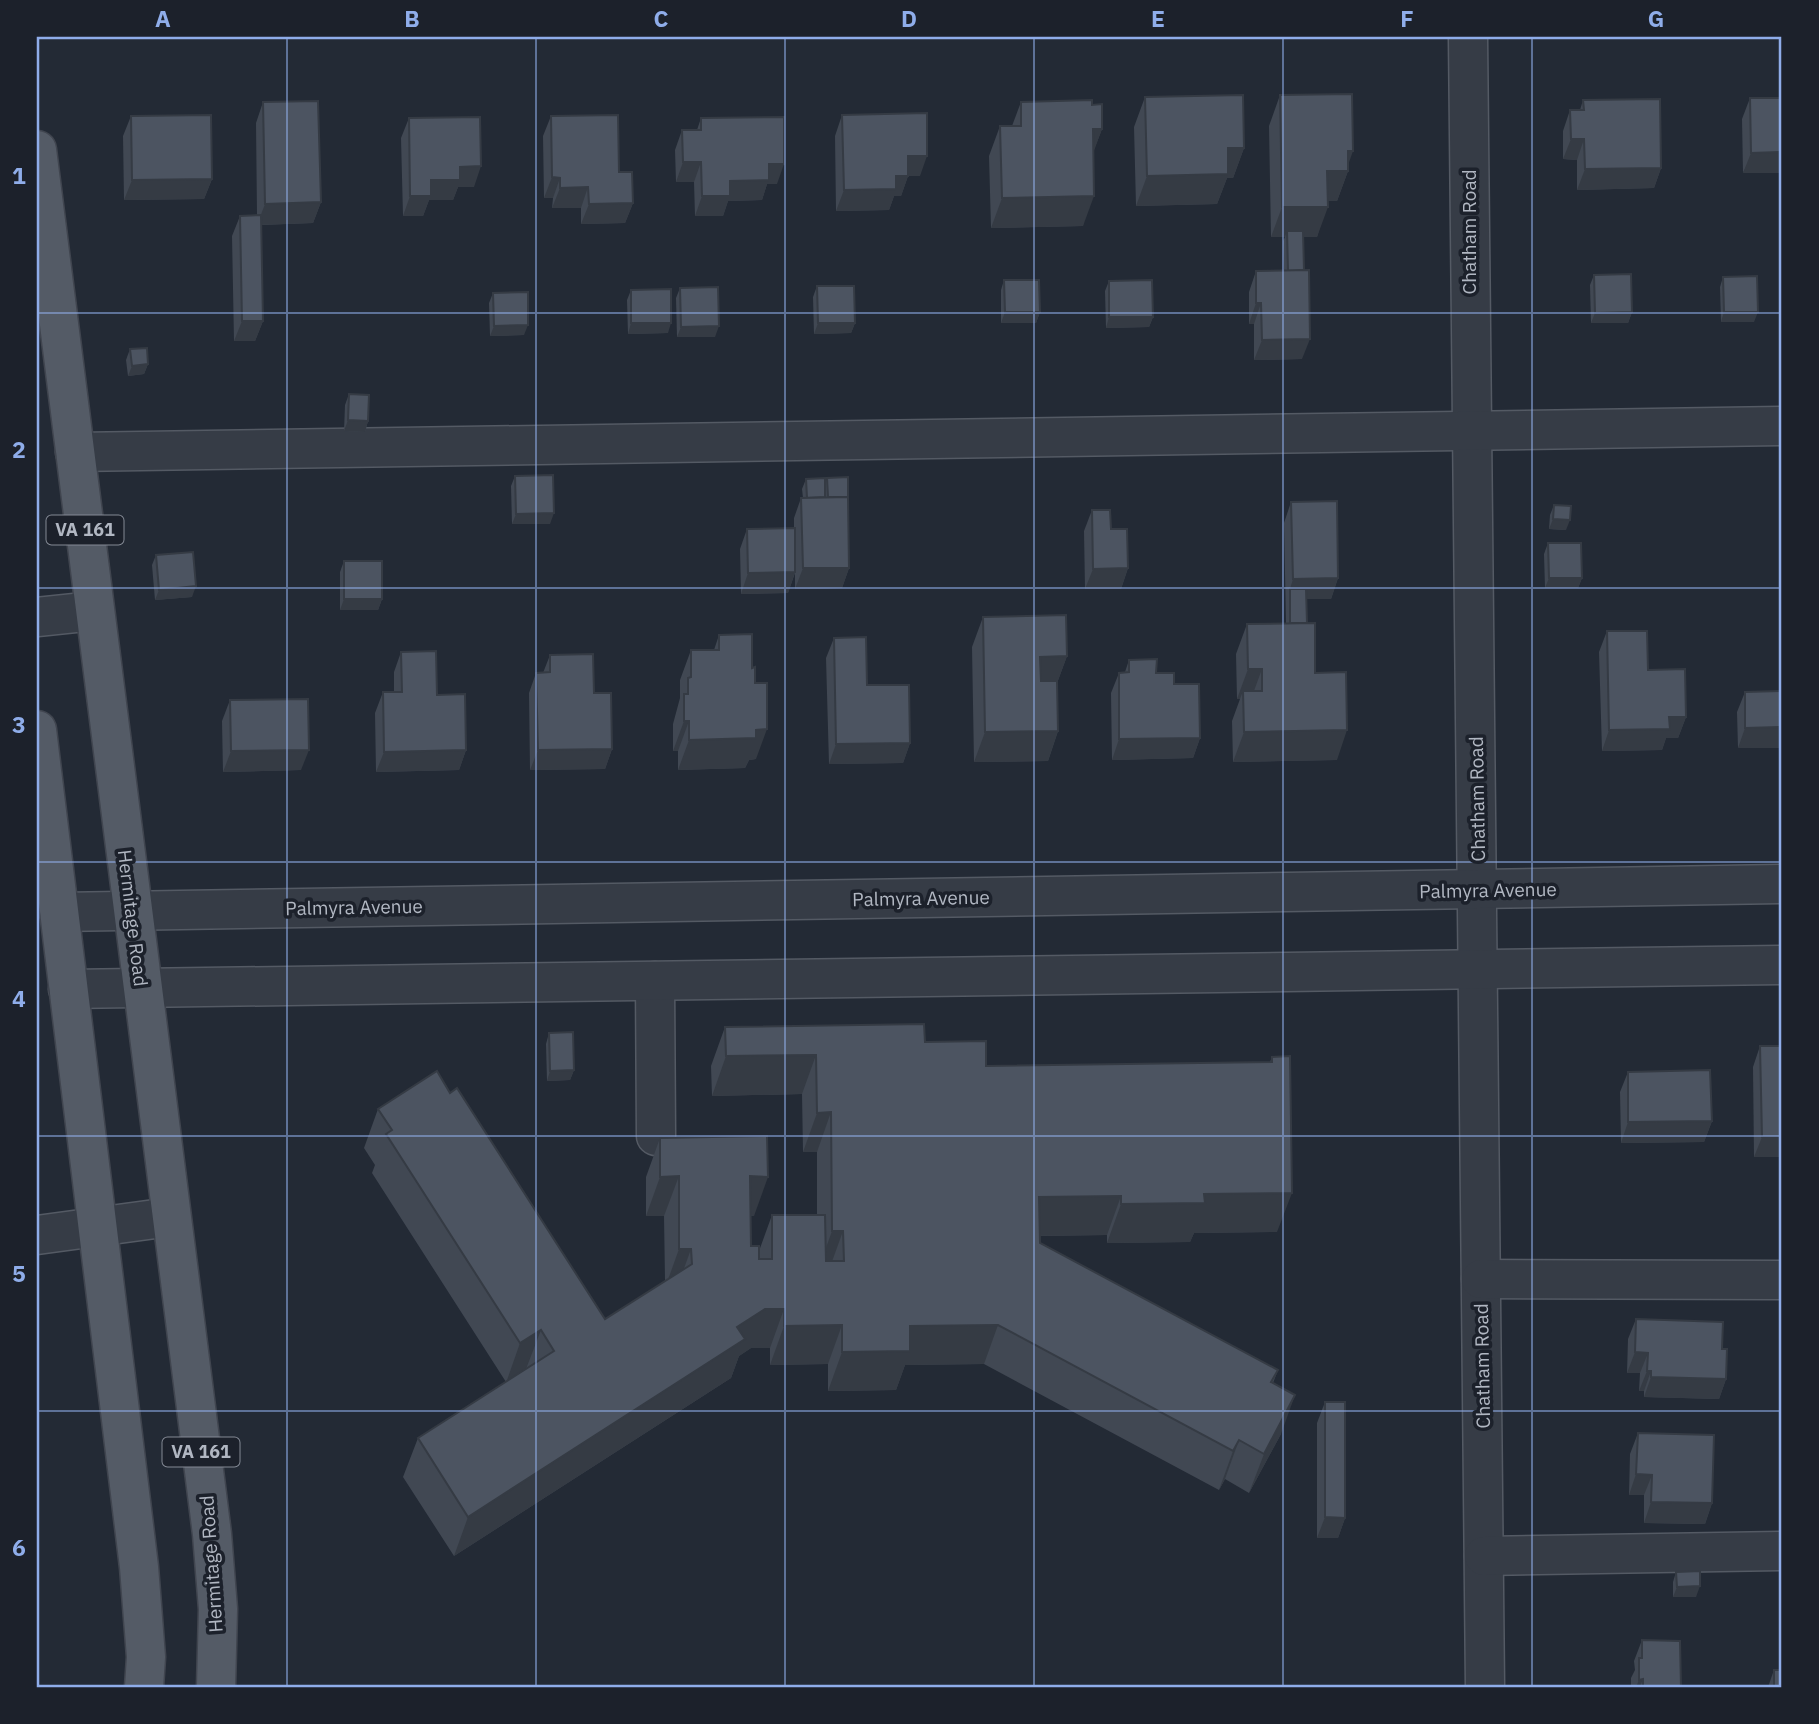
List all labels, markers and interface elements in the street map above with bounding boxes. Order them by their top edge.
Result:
text: A [155,3,171,33]
text: B [404,3,420,33]
text: C [654,3,669,33]
text: D [901,3,917,33]
text: E [1151,3,1165,33]
text: F [1400,3,1414,33]
text: G [1648,3,1664,33]
text: 1 [12,160,26,190]
street label: Chatham Road [1457,169,1481,295]
text: 2 [12,434,26,464]
road number: VA 161 [46,516,124,544]
text: 3 [12,709,26,739]
street label: Chatham Road [1464,736,1490,862]
street label: Hermitage Road [113,848,153,988]
street label: Palmyra Avenue [1419,877,1557,903]
street label: Palmyra Avenue [852,885,990,911]
street label: Palmyra Avenue [285,894,423,920]
text: 4 [12,983,26,1013]
text: 5 [12,1258,26,1288]
street label: Chatham Road [1469,1303,1495,1429]
road number: VA 161 [162,1437,240,1466]
street label: Hermitage Road [194,1495,228,1633]
text: 6 [12,1532,26,1562]

